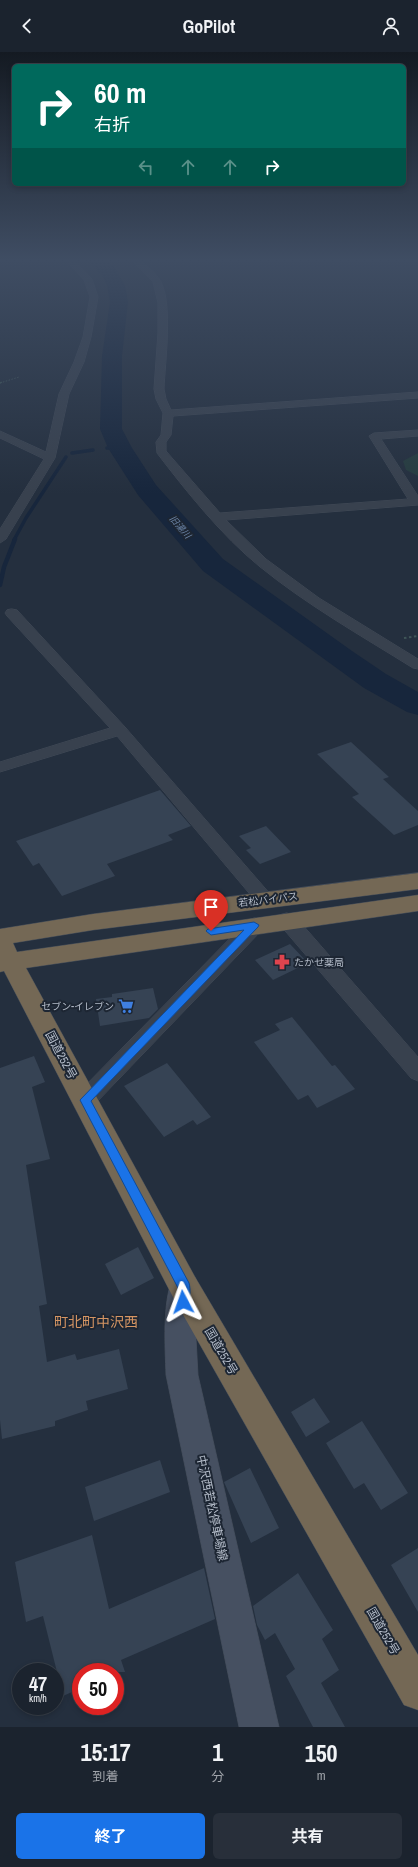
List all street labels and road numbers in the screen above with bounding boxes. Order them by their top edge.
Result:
street label: 若松バイパス [238,889,299,910]
street label: 国道252号 [42,1028,80,1082]
street label: 国道252号 [201,1324,241,1378]
street label: 中沢西若松停車場線 [193,1454,231,1562]
street label: 国道252号 [363,1604,403,1658]

